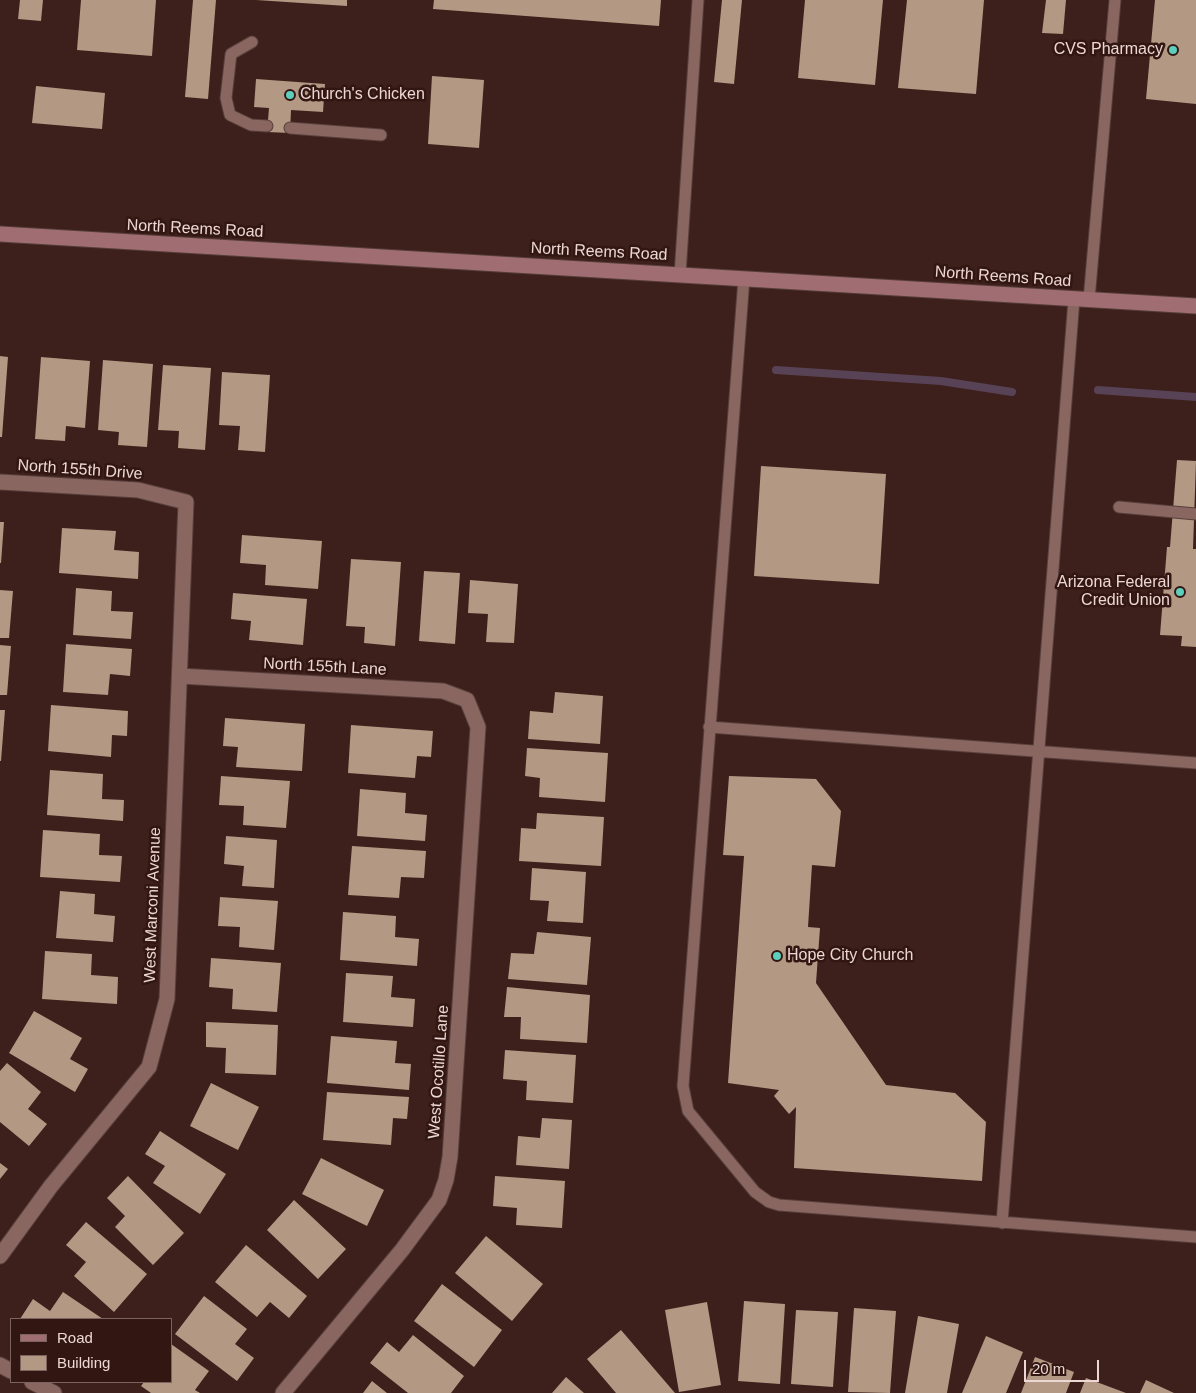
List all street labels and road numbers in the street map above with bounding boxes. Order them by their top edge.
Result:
street label: North Reems Road [126,216,264,242]
street label: North Reems Road [530,239,668,265]
street label: North Reems Road [934,263,1072,291]
street label: North 155th Drive [17,456,143,484]
street label: North 155th Lane [263,654,387,680]
street label: West Marconi Avenue [141,827,165,983]
street label: West Ocotillo Lane [425,1004,453,1140]

